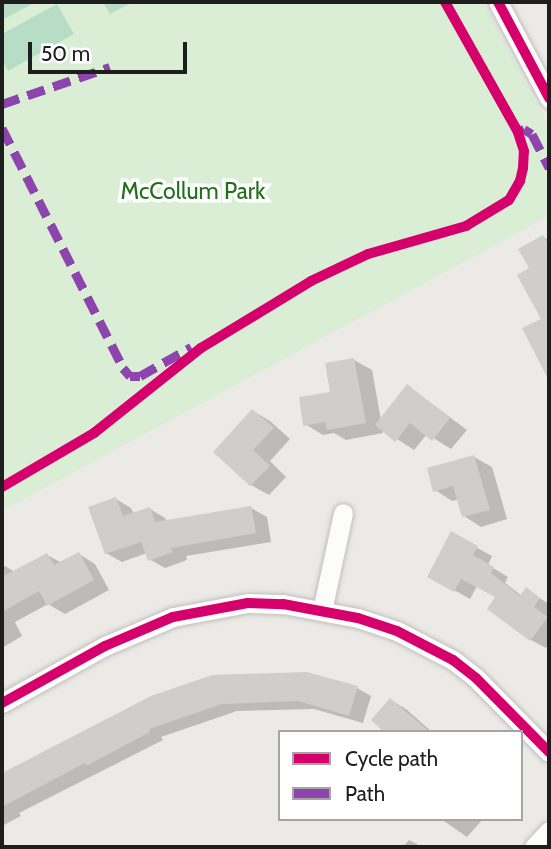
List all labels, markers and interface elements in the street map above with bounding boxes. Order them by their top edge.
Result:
scale bar [32,28,191,72]
text: 50 m [41,41,90,66]
park label: McCollum Park [121,177,265,205]
legend [278,730,523,821]
text: Cycle path [345,746,438,771]
text: Path [345,781,385,806]

